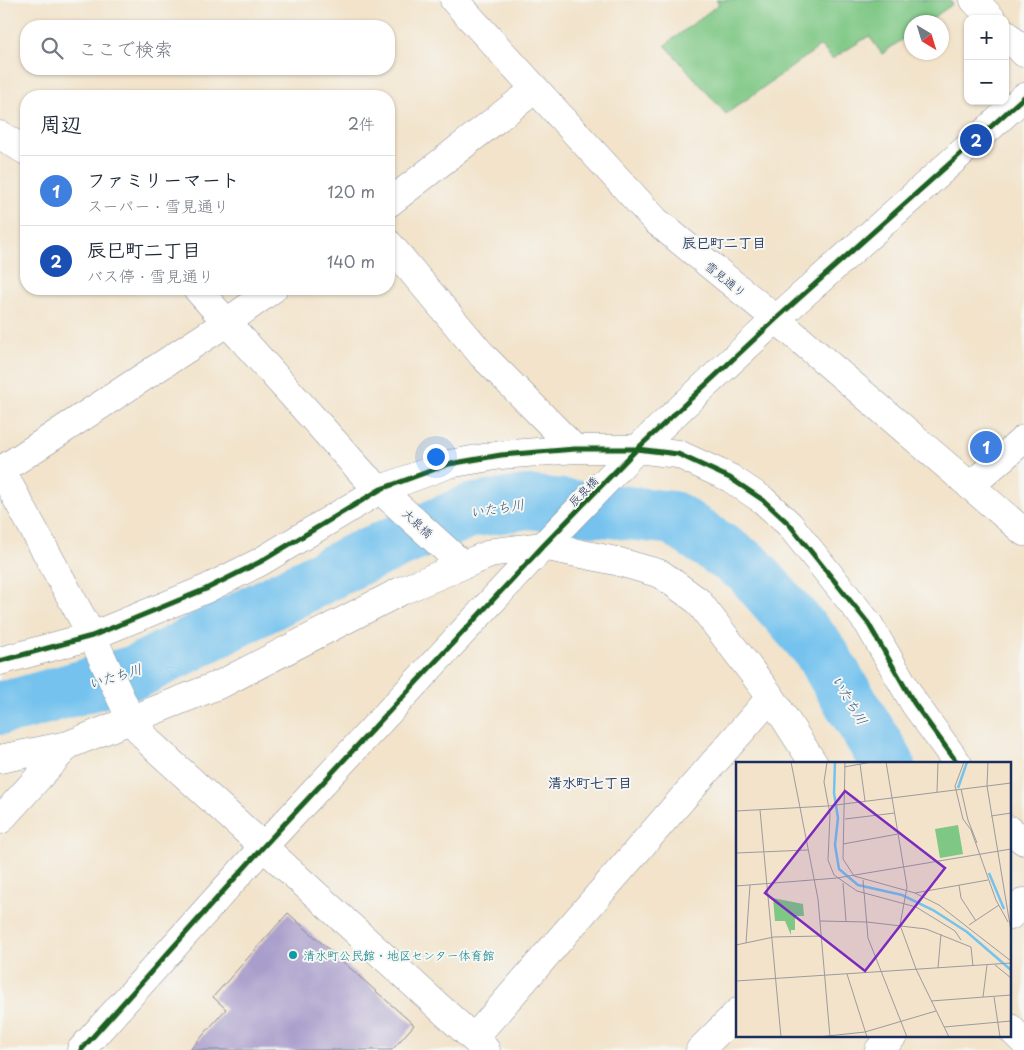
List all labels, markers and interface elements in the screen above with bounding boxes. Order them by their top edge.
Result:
north arrow [904,15,949,60]
map controls [964,15,1009,105]
button: + [964,15,1009,60]
search box [20,20,395,75]
icon: search [38,34,66,62]
text: ここで検索 [78,34,173,62]
button: − [964,60,1009,105]
text: 周辺 [40,107,82,139]
text: 2件 [348,111,375,135]
pin: 2 [960,121,992,159]
text: ファミリーマート [87,165,240,193]
text: 1 [52,179,60,203]
text: 120 m [328,179,375,203]
text: スーパー · 雪見通り [87,193,229,217]
district label: 辰巳町二丁目 [682,232,766,253]
text: 辰巳町二丁目 [87,235,201,263]
text: 2 [50,249,62,273]
text: 140 m [327,249,375,273]
street label: 雪見通り [702,257,750,301]
text: バス停 · 雪見通り [87,263,214,287]
pin: 1 [970,428,1002,466]
your location [423,444,449,470]
street label: 辰泉橋 [564,472,602,510]
water label: いたち川 [468,493,526,523]
street label: 大泉橋 [399,504,437,542]
water label: いたち川 [86,658,144,694]
water label: いたち川 [827,671,873,729]
inset map [736,762,1012,1038]
district label: 清水町七丁目 [548,772,632,793]
place label: 清水町公民館・地区センター体育館 [303,946,495,964]
marker: 清水町公民館・地区センター体育館 [287,949,299,961]

